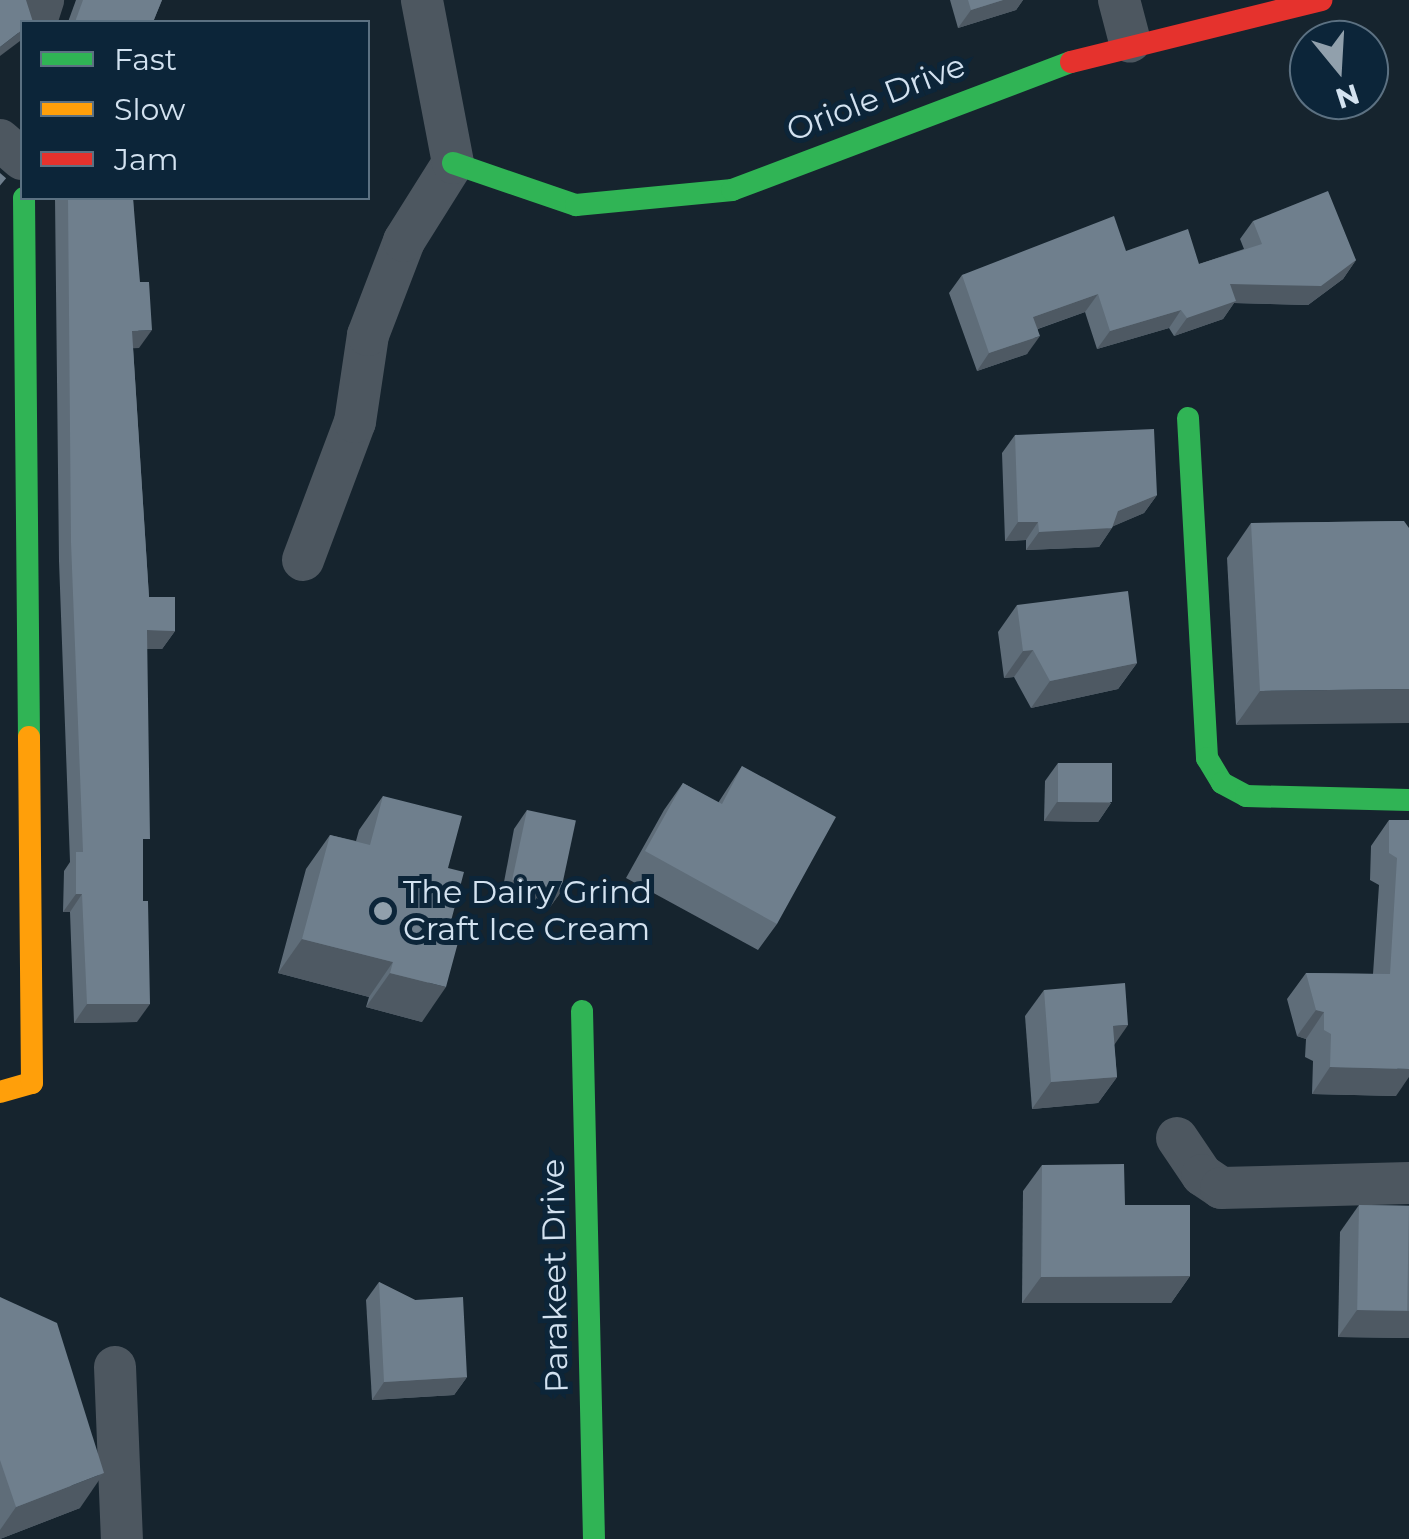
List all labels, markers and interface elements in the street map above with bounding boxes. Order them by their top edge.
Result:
legend [20,20,370,200]
north arrow [1289,20,1389,120]
text: Fast [114,41,177,78]
street label: Oriole Drive [781,46,971,150]
text: N [1332,77,1364,116]
text: Slow [114,91,185,128]
text: Jam [114,141,179,178]
place label: The Dairy Grind Craft Ice Cream [403,874,652,949]
marker: The Dairy Grind Craft Ice Cream [372,900,394,922]
street label: Parakeet Drive [534,1159,576,1393]

